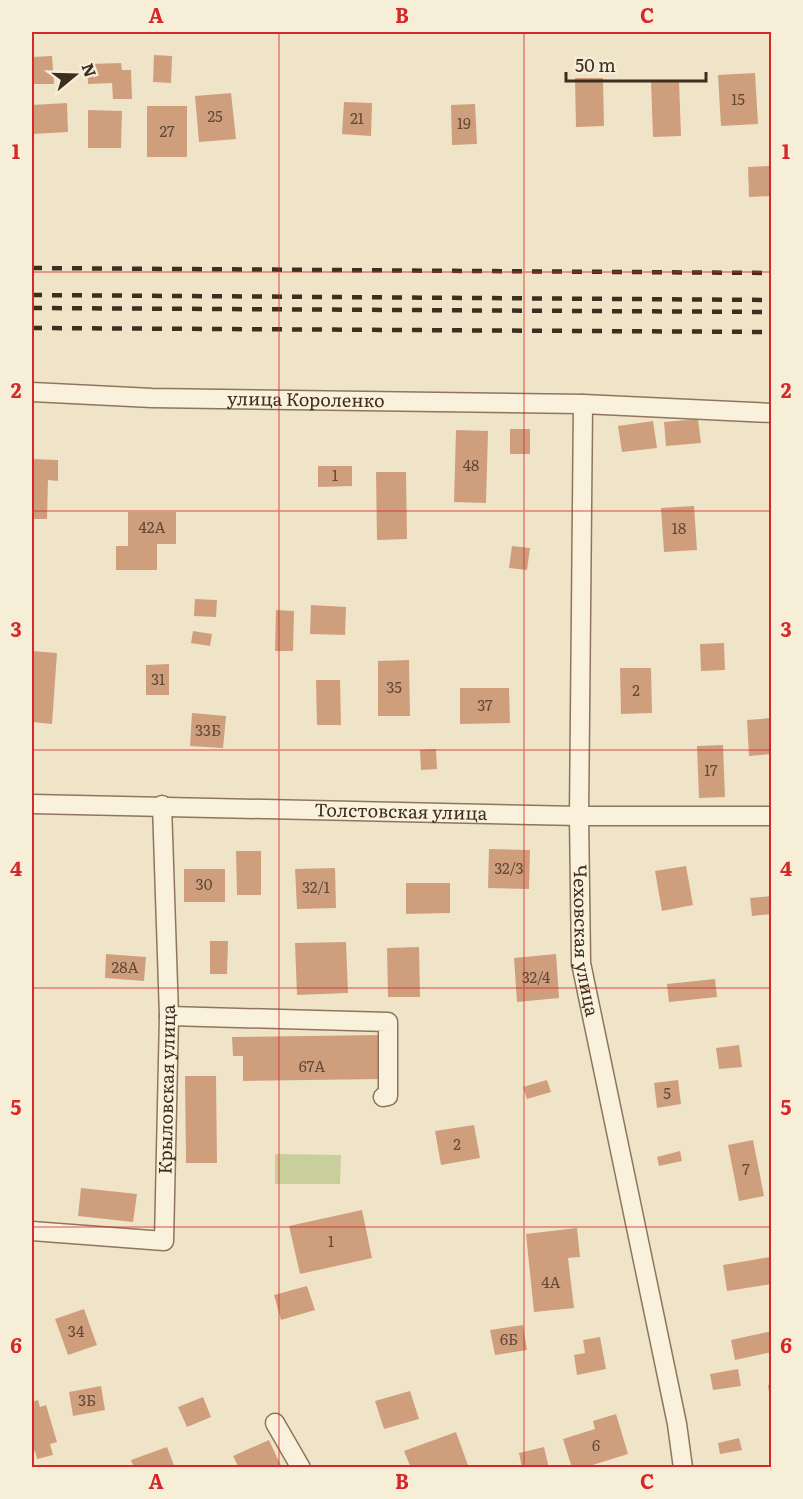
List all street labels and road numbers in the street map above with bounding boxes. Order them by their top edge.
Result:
street label: улица Короленко [227,384,385,413]
street label: Толстовская улица [314,795,488,826]
street label: Чеховская улица [568,864,607,1019]
street label: Крыловская улица [150,1004,181,1175]

